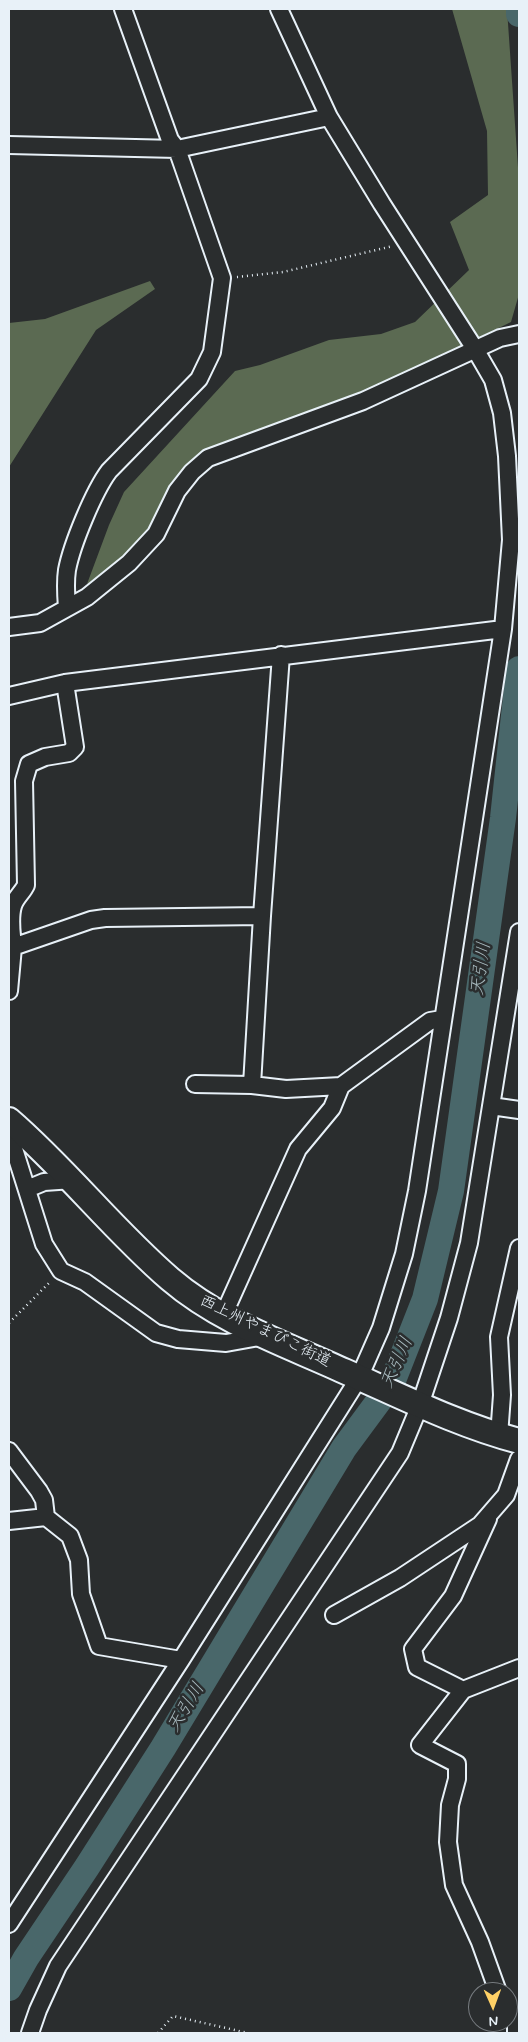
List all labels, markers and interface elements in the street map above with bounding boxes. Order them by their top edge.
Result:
water label: 天引川 [468,941,496,997]
street label: 西上州やまびこ街道 [196,1292,334,1372]
water label: 天引川 [377,1334,419,1392]
water label: 天引川 [164,1679,210,1737]
north arrow [468,1982,518,2032]
text: N [489,2012,498,2030]

